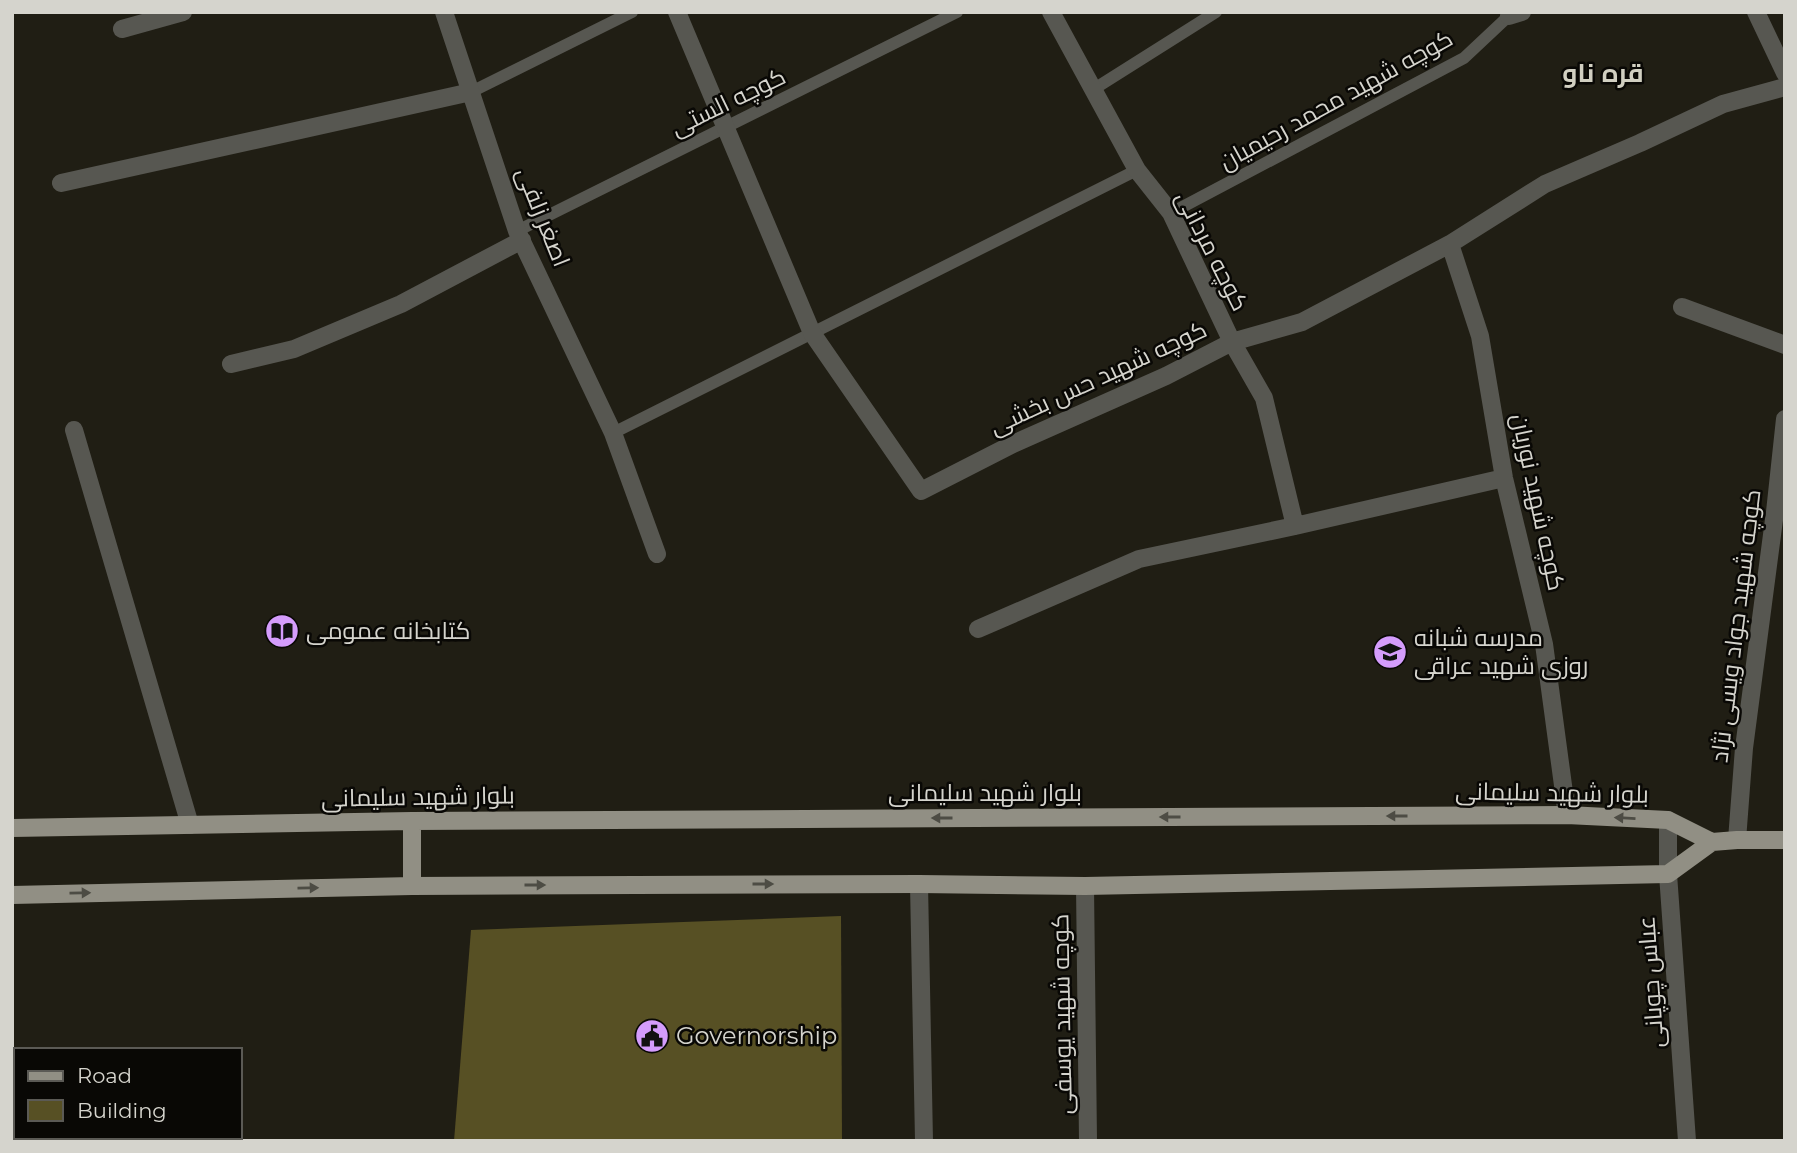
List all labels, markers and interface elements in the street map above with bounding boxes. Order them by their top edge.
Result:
street label: کوچه شهید محمد رحیمیان [1214,23,1459,178]
district label: قره ناو [1562,57,1644,89]
street label: کوچه الستی [666,61,791,144]
street label: اصغر زلفی [510,163,576,271]
street label: کوچه مردانی [1168,186,1255,316]
street label: کوچه شهید حس بخشی [984,314,1212,442]
street label: کوچه شهید نوریان [1504,411,1571,594]
street label: کوچه شهید جواد ویسی نژاد [1704,488,1769,764]
library icon: کتابخانه عمومی [263,612,301,650]
place label: کتابخانه عمومی [306,616,471,645]
place label: مدرسه شبانه روزی شهید عراقی [1414,623,1588,680]
school or university icon: مدرسه شبانه روزی شهید عراقی [1371,633,1409,671]
street label: بلوار شهید سلیمانی [1455,776,1649,809]
street label: بلوار شهید سلیمانی [888,778,1082,807]
street label: بلوار شهید سلیمانی [321,780,515,813]
one-way arrow [1386,810,1408,822]
one-way arrow [1159,811,1181,823]
one-way arrow [931,812,953,824]
one-way arrow [1614,812,1636,823]
one-way arrow [525,879,547,891]
one-way arrow [752,879,774,890]
one-way arrow [297,882,319,894]
one-way arrow [70,887,92,899]
street label: کوچه شهید یوسفی [1045,913,1080,1115]
street label: عباس چوپانی [1631,915,1672,1049]
public building icon: Governorship [633,1017,671,1055]
place label: Governorship [676,1021,837,1050]
legend [14,1048,242,1139]
text: Road [77,1063,132,1088]
text: Building [77,1098,167,1123]

